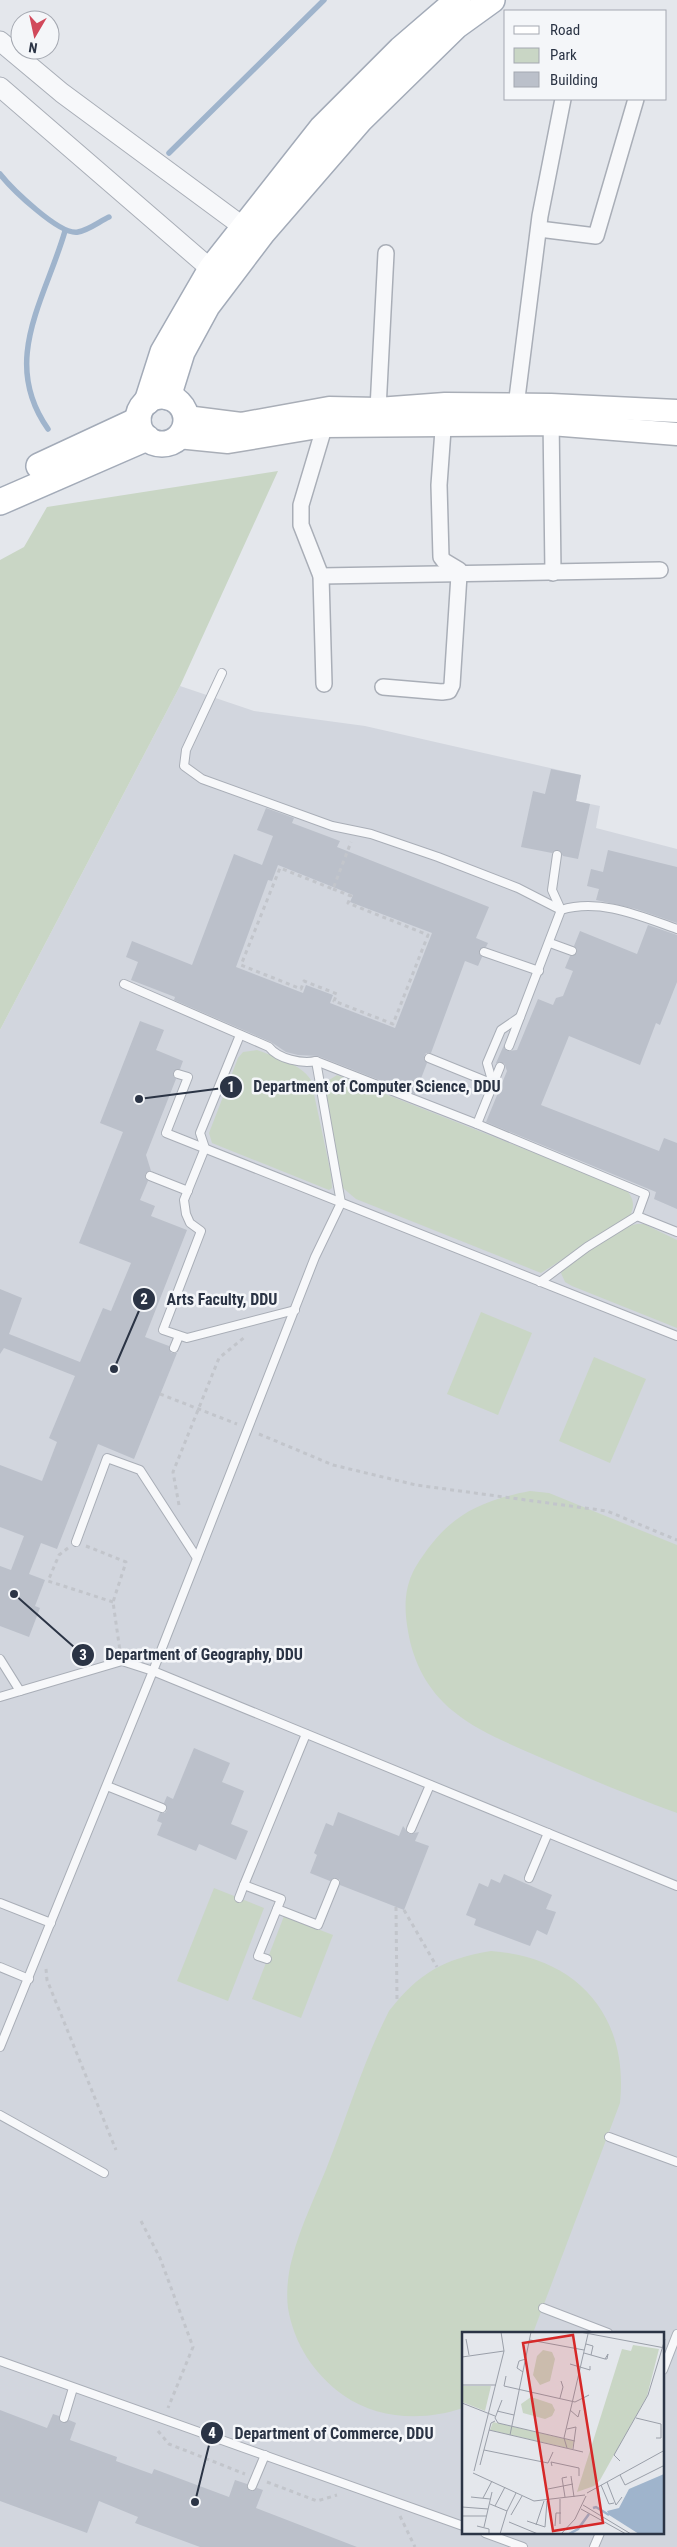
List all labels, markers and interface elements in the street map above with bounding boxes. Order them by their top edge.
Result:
north arrow [10,10,60,60]
legend [504,10,667,100]
text: Road [550,21,580,39]
text: N [27,39,38,56]
text: Park [550,46,577,64]
text: Building [550,71,598,89]
callout: Department of Computer Science, DDU [219,1071,511,1102]
text: Department of Computer Science, DDU [253,1077,501,1096]
text: 1 [227,1078,235,1096]
callout: Arts Faculty, DDU [132,1284,288,1315]
text: 2 [140,1290,148,1308]
text: Arts Faculty, DDU [167,1290,277,1309]
callout: Department of Geography, DDU [70,1639,313,1670]
text: Department of Geography, DDU [105,1645,303,1664]
text: 3 [79,1646,87,1664]
inset map [462,2332,664,2534]
callout: Department of Commerce, DDU [200,2418,444,2449]
text: 4 [208,2424,216,2442]
text: Department of Commerce, DDU [234,2424,434,2443]

